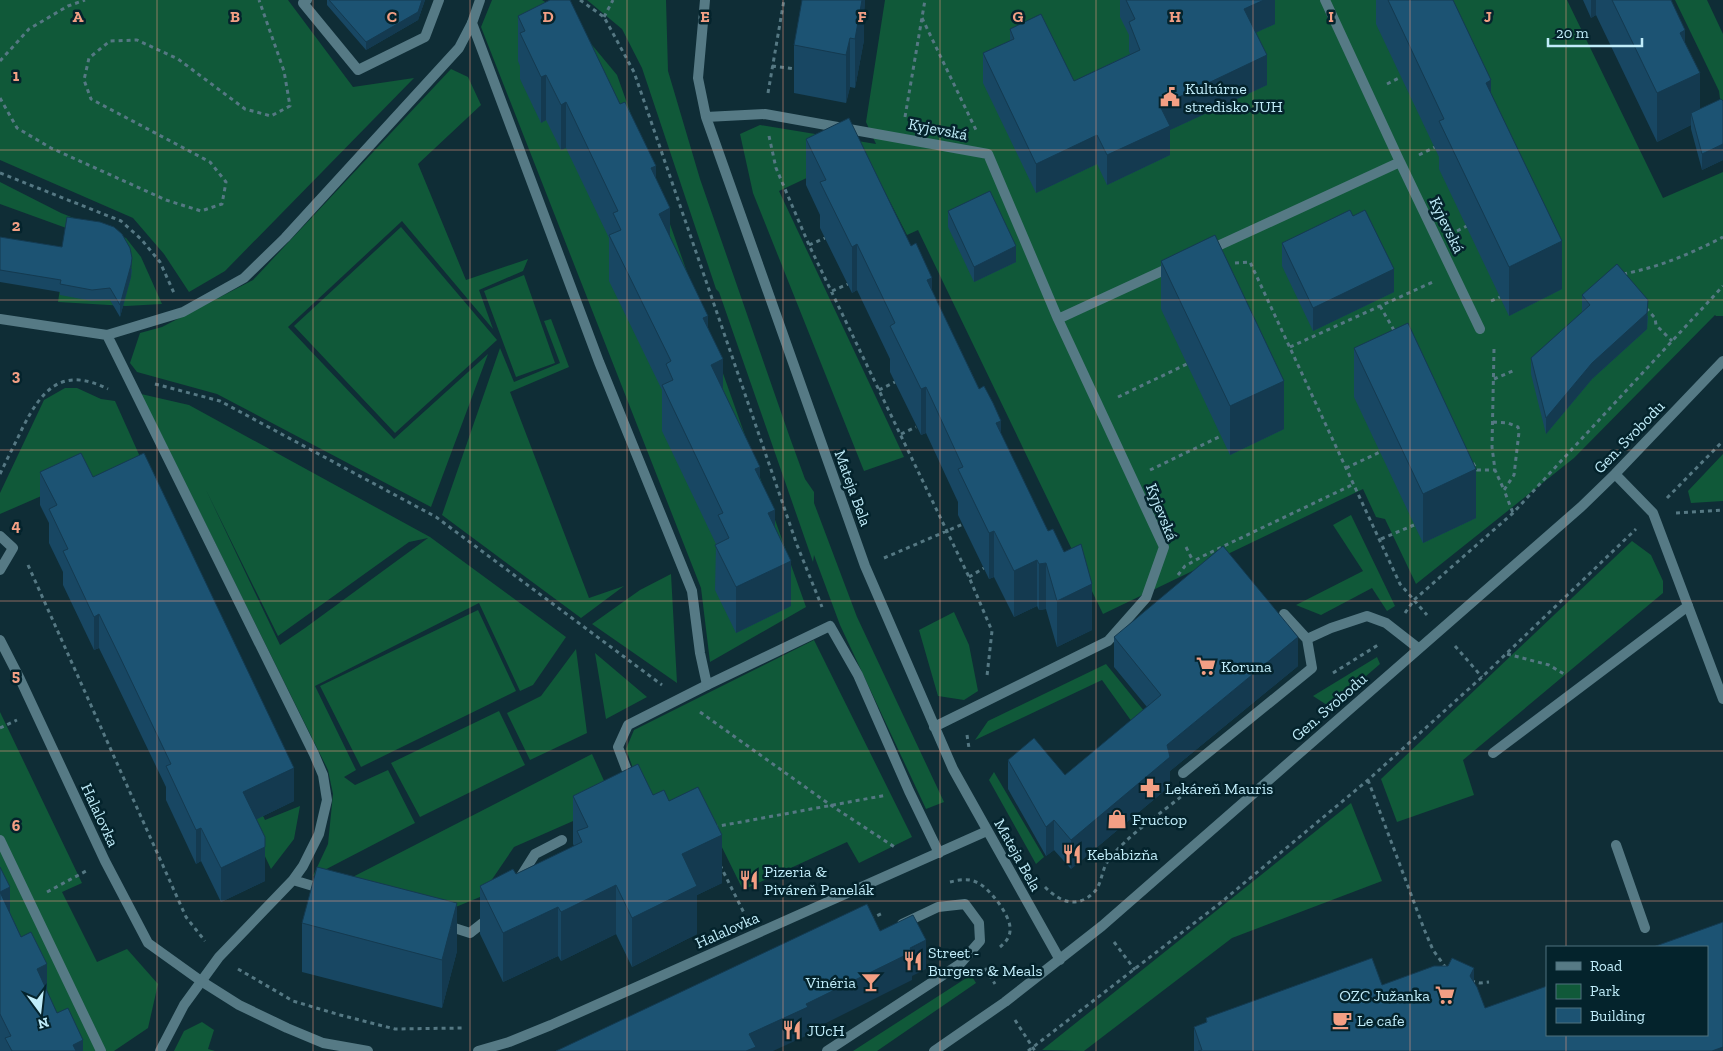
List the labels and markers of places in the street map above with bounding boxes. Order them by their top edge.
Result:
place label: Kultúrne stredisko JUH [1185,79,1283,116]
public building icon: Kultúrne stredisko JUH [1159,86,1181,108]
supermarket icon: Koruna [1195,655,1217,677]
place label: Koruna [1221,657,1272,676]
pharmacy icon: Lekáreň Mauris [1139,777,1161,799]
place label: Lekáreň Mauris [1165,779,1273,798]
shop icon: Fructop [1106,808,1128,830]
place label: Fructop [1132,810,1187,829]
restaurant icon: Kebabizňa [1061,843,1083,865]
place label: Kebabizňa [1087,845,1158,864]
place label: Pizeria & Piváreň Panelák [764,862,875,899]
restaurant icon: Pizeria & Piváreň Panelák [738,869,760,891]
place label: Street - Burgers & Meals [928,943,1043,980]
restaurant icon: Street - Burgers & Meals [902,950,924,972]
bar icon: Vinéria [860,971,882,993]
place label: Vinéria [805,973,856,992]
supermarket icon: OZC Južanka [1434,984,1456,1006]
place label: OZC Južanka [1339,986,1430,1005]
cafe icon: Le cafe [1331,1009,1353,1031]
place label: Le cafe [1357,1011,1405,1030]
restaurant icon: JUcH [781,1019,803,1041]
place label: JUcH [807,1021,845,1040]

